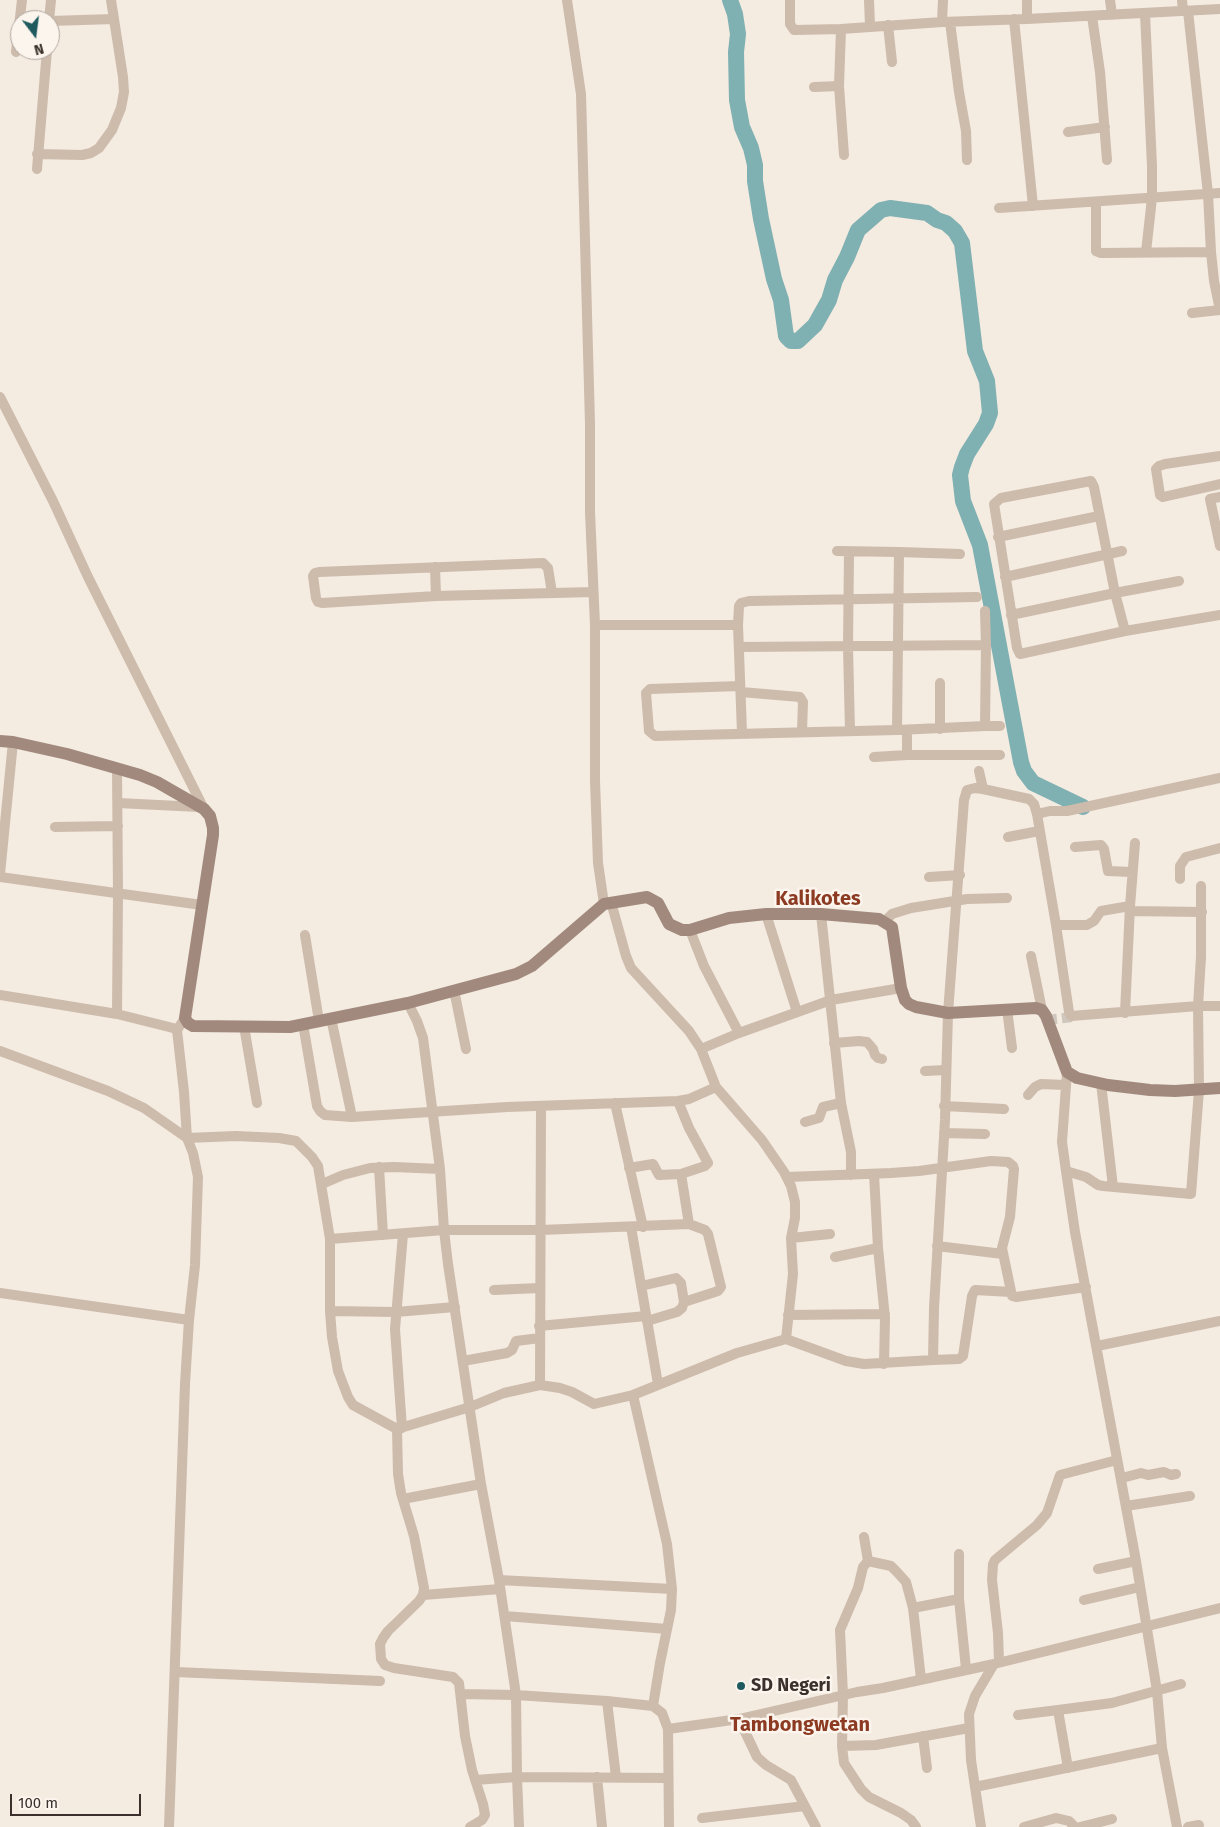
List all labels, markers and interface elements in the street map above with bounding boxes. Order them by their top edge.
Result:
north arrow [10,10,60,60]
text: N [32,40,45,58]
district label: Kalikotes [775,887,861,911]
place label: SD Negeri [751,1675,831,1697]
marker: SD Negeri [735,1680,747,1692]
district label: Tambongwetan [730,1713,870,1737]
scale bar [12,1784,144,1816]
text: 100 m [18,1794,58,1812]

